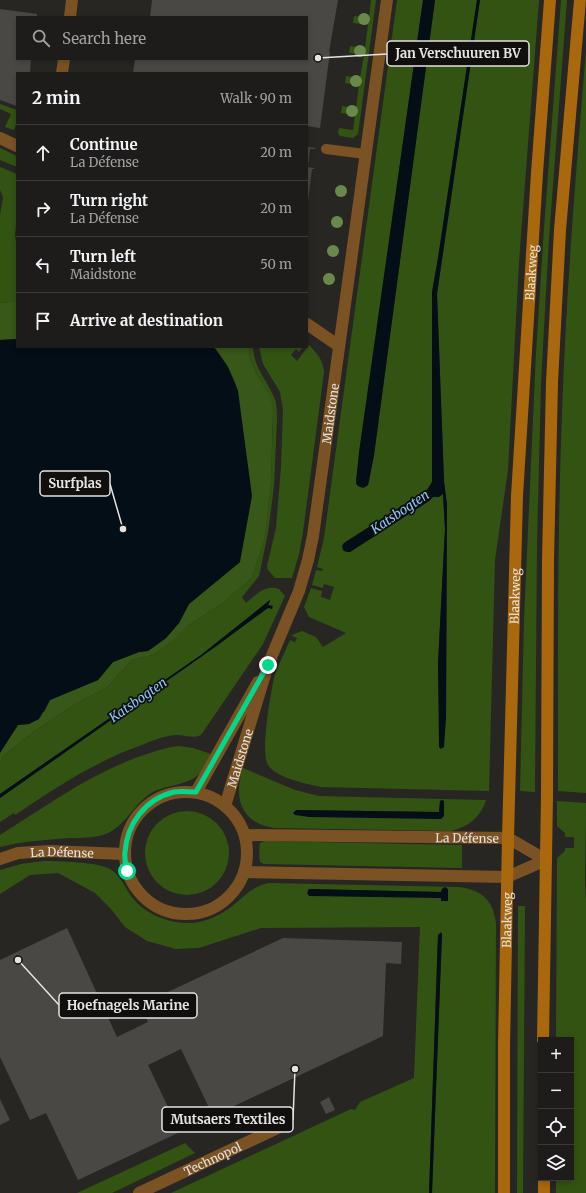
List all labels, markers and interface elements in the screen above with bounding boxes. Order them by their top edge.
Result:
search box [16,16,308,60]
icon: search [30,27,52,49]
text: Search here [62,29,146,48]
callout: Jan Verschuuren BV [387,41,529,66]
text: Jan Verschuuren BV [394,45,522,62]
text: 2 min [32,87,80,109]
text: Walk · 90 m [220,90,292,107]
text: Continue [70,135,138,154]
icon: ahead [32,142,54,164]
text: 20 m [260,144,292,161]
text: La Défense [70,154,139,171]
text: Turn right [70,191,148,210]
icon: right [32,198,54,220]
text: 20 m [260,200,292,217]
text: La Défense [70,210,139,227]
street label: Blaakweg [522,243,540,301]
text: Turn left [70,247,136,266]
icon: left [32,254,54,276]
text: 50 m [260,256,292,273]
text: Maidstone [70,266,136,283]
icon: arrive [32,310,54,332]
text: Arrive at destination [70,311,223,330]
street label: Maidstone [318,382,342,445]
callout: Surfplas [40,471,110,496]
text: Surfplas [48,475,102,492]
water label: Katsbogten [367,486,432,538]
street label: Blaakweg [506,567,523,624]
route end [259,656,277,674]
water label: Katsbogten [105,674,170,727]
street label: Maidstone [224,727,256,790]
street label: La Défense [435,830,499,845]
street label: La Défense [30,843,94,860]
route start [118,862,136,880]
street label: Blaakweg [498,891,514,948]
callout: Hoefnagels Marine [59,993,197,1018]
text: Hoefnagels Marine [67,997,189,1014]
map controls [538,1037,574,1181]
button: + [538,1037,574,1073]
button: − [538,1073,574,1109]
callout: Mutsaers Textiles [162,1107,293,1132]
button: locate [538,1109,574,1145]
text: Mutsaers Textiles [171,1111,286,1128]
street label: Technopol [181,1139,244,1178]
button: layers [538,1145,574,1181]

